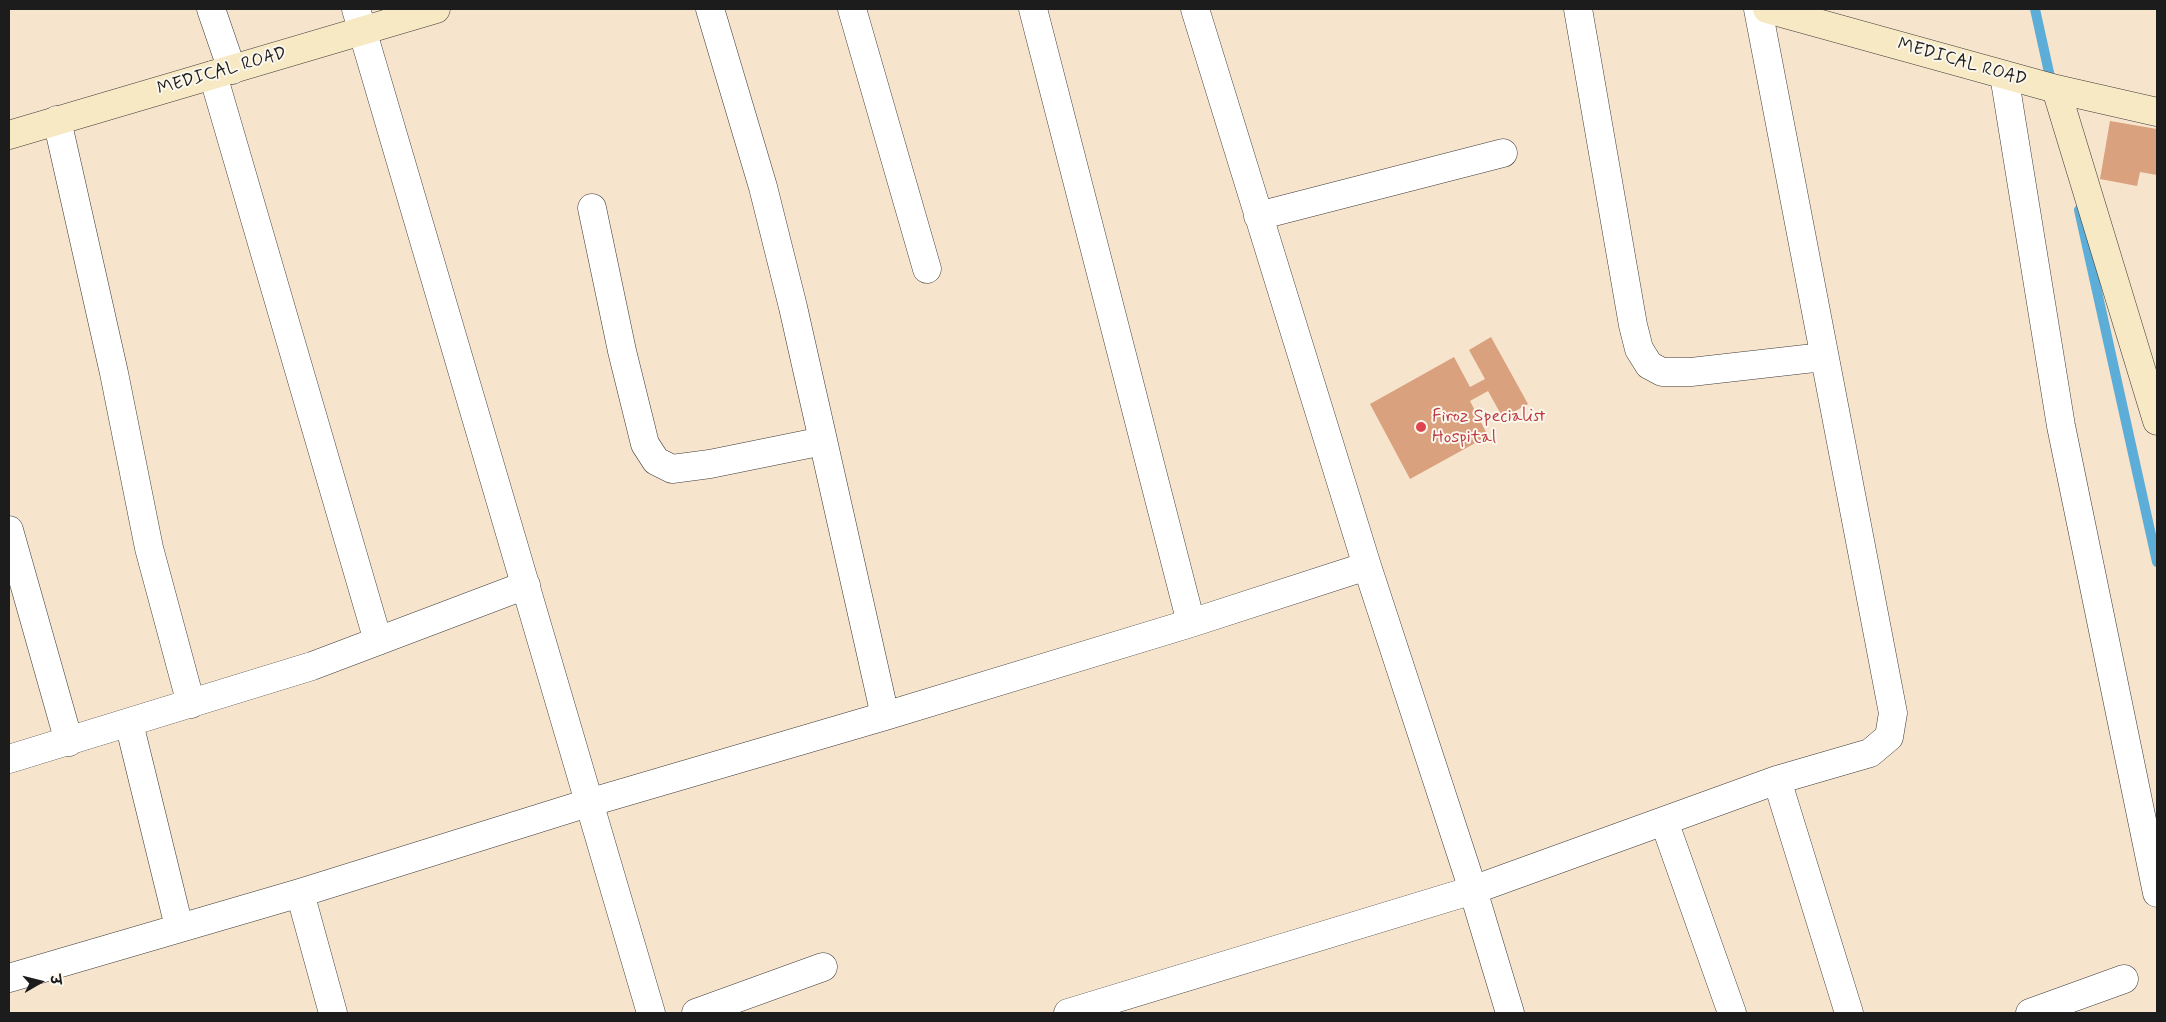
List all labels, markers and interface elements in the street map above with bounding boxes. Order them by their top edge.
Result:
street label: MEDICAL ROAD [1895,34,2029,92]
street label: MEDICAL ROAD [155,43,289,101]
place label: Firoz Specialist Hospital [1432,406,1545,448]
marker: Firoz Specialist Hospital [1414,420,1428,434]
north arrow [15,957,65,1007]
text: उ [45,974,64,986]

